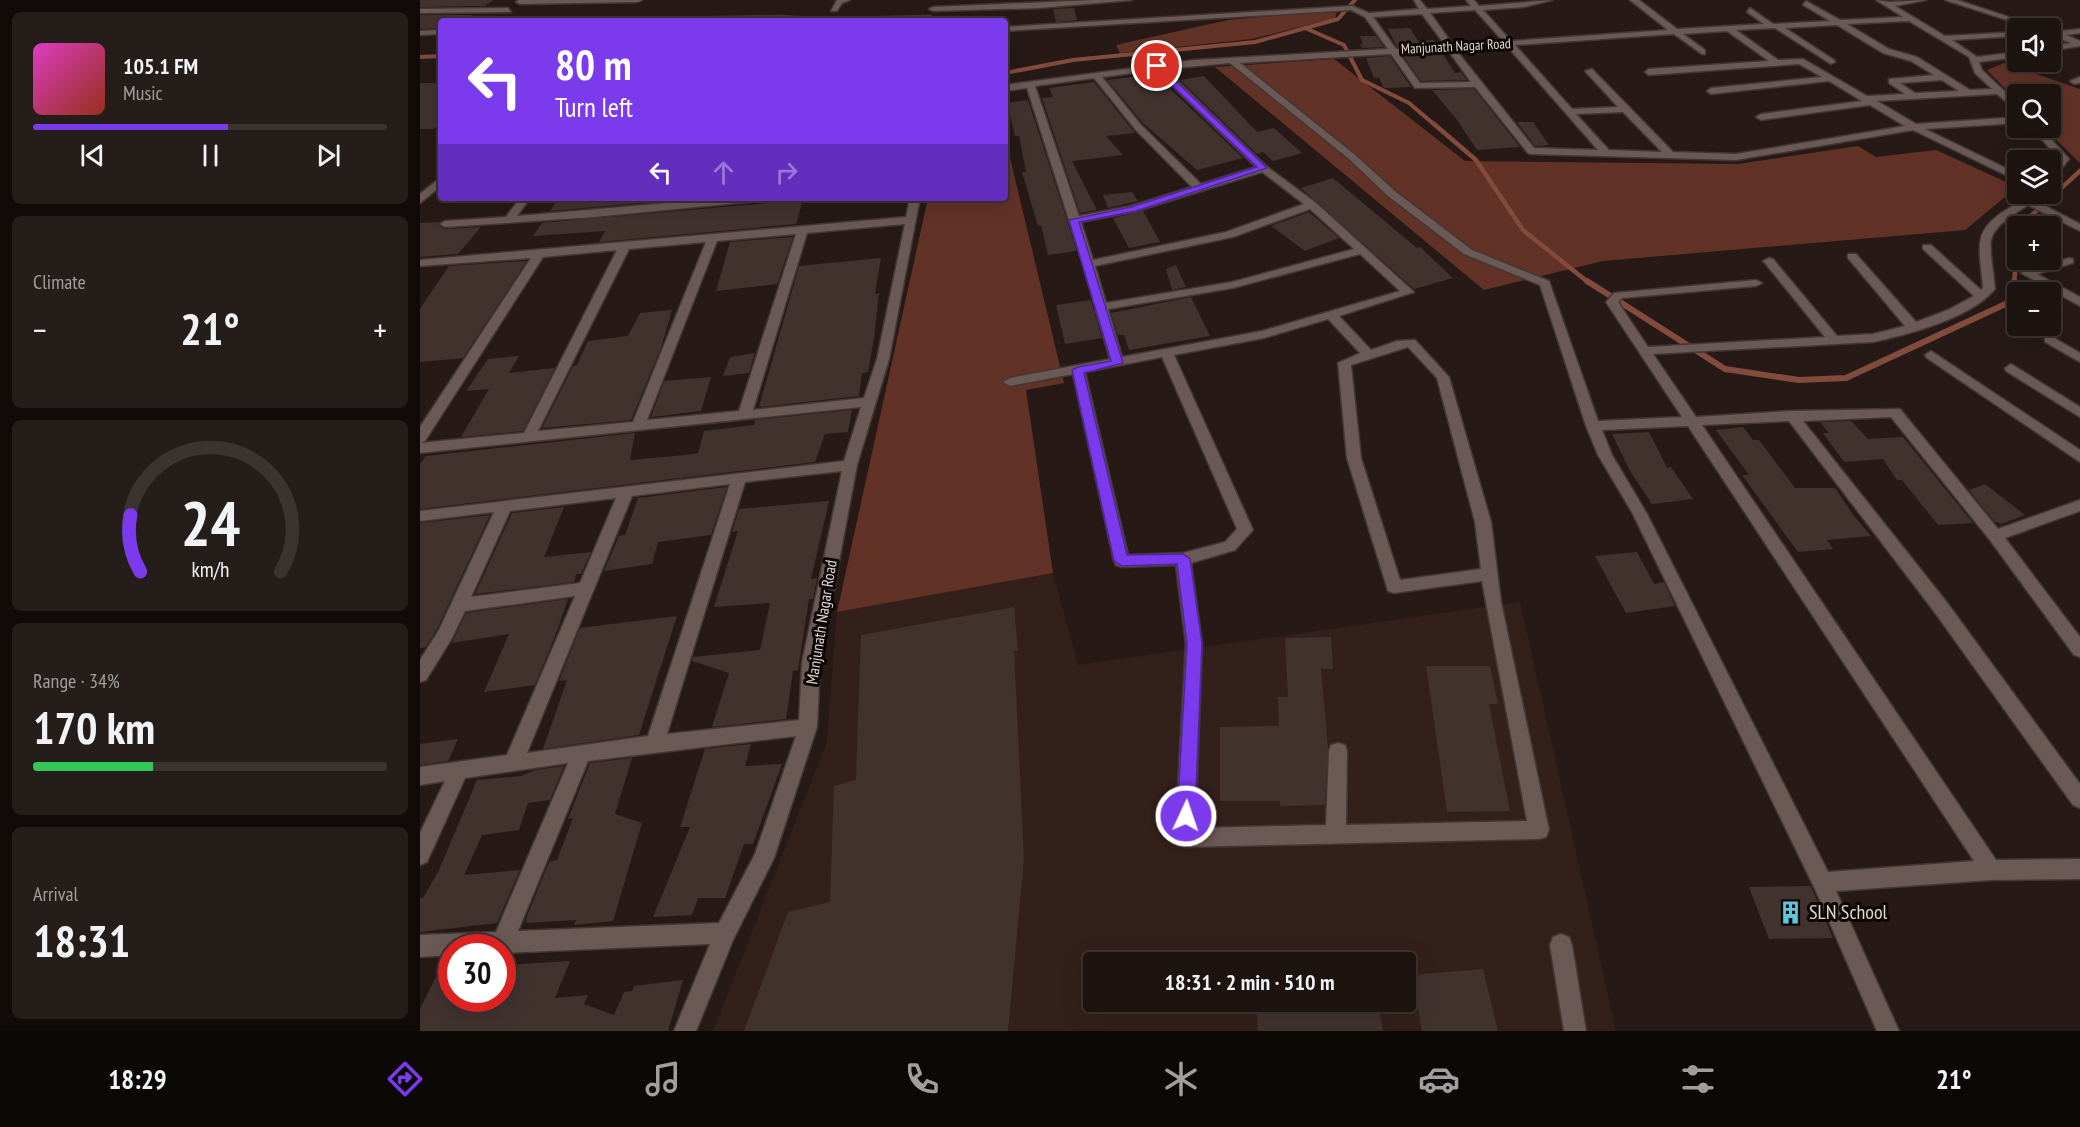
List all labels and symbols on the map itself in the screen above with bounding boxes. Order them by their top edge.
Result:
street label: Manjunath Nagar Road [1401,34,1511,58]
pin [1131,40,1182,91]
street label: Manjunath Nagar Road [801,558,841,686]
position arrow [1154,784,1218,848]
building icon: SLN School [1778,899,1804,925]
place label: SLN School [1809,899,1888,925]
speed limit sign: 30 [438,934,516,1012]

